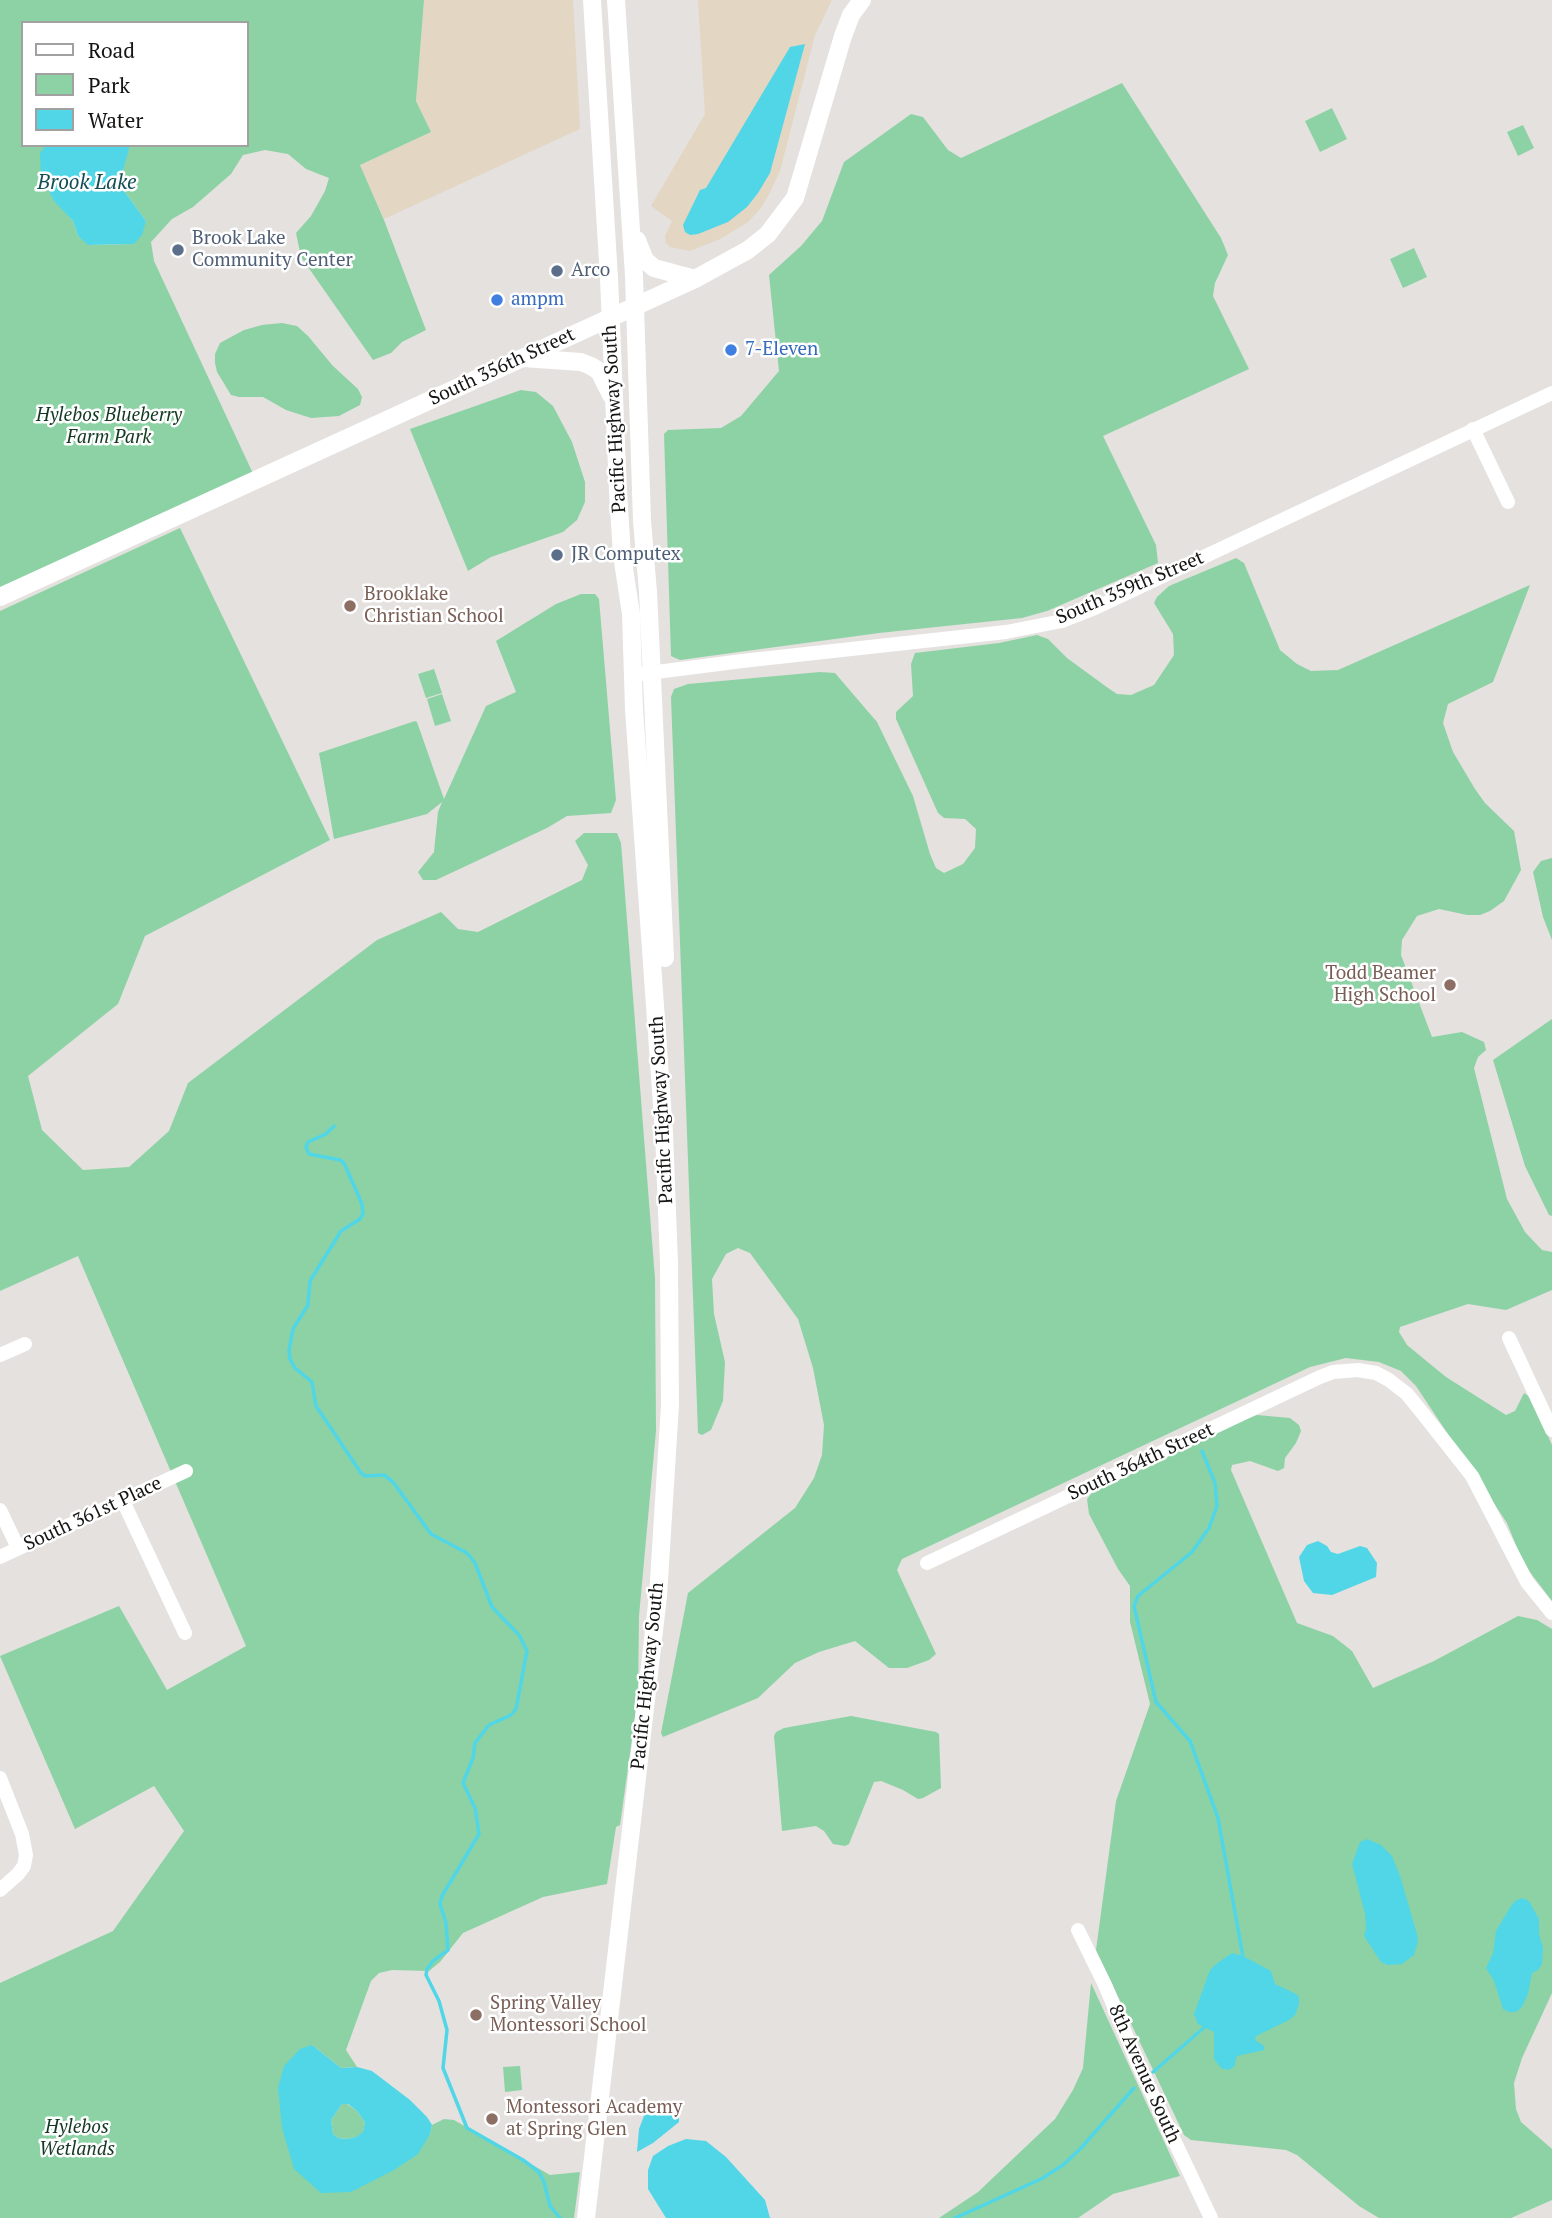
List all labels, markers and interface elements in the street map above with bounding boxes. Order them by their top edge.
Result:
legend [21,21,248,147]
text: Road [88,36,135,64]
text: Park [88,71,130,99]
text: Water [88,106,143,134]
water label: Brook Lake [37,170,137,196]
place label: Brook Lake Community Center [192,228,353,272]
marker: Brook Lake Community Center [170,242,186,258]
place label: Arco [571,260,610,282]
marker: Arco [549,263,565,279]
place label: ampm [511,289,564,311]
marker: ampm [489,292,505,308]
street label: South 356th Street [425,323,579,411]
street label: Pacific Highway South [599,324,631,514]
place label: 7-Eleven [745,339,818,361]
marker: 7-Eleven [723,342,739,358]
park label: Hylebos Blueberry Farm Park [36,405,182,449]
place label: JR Computex [571,544,681,566]
marker: JR Computex [549,547,565,563]
street label: South 359th Street [1053,547,1207,629]
place label: Brooklake Christian School [364,584,504,628]
marker: Brooklake Christian School [342,598,358,614]
place label: Todd Beamer High School [1325,963,1436,1007]
marker: Todd Beamer High School [1442,977,1458,993]
street label: Pacific Highway South [646,1015,678,1205]
street label: South 364th Street [1064,1418,1218,1506]
street label: South 361st Place [20,1472,166,1556]
street label: Pacific Highway South [627,1581,669,1771]
place label: Spring Valley Montessori School [490,1993,646,2037]
street label: 8th Avenue South [1103,2001,1185,2147]
marker: Spring Valley Montessori School [468,2007,484,2023]
place label: Montessori Academy at Spring Glen [506,2097,682,2141]
marker: Montessori Academy at Spring Glen [484,2111,500,2127]
park label: Hylebos Wetlands [39,2117,115,2161]

